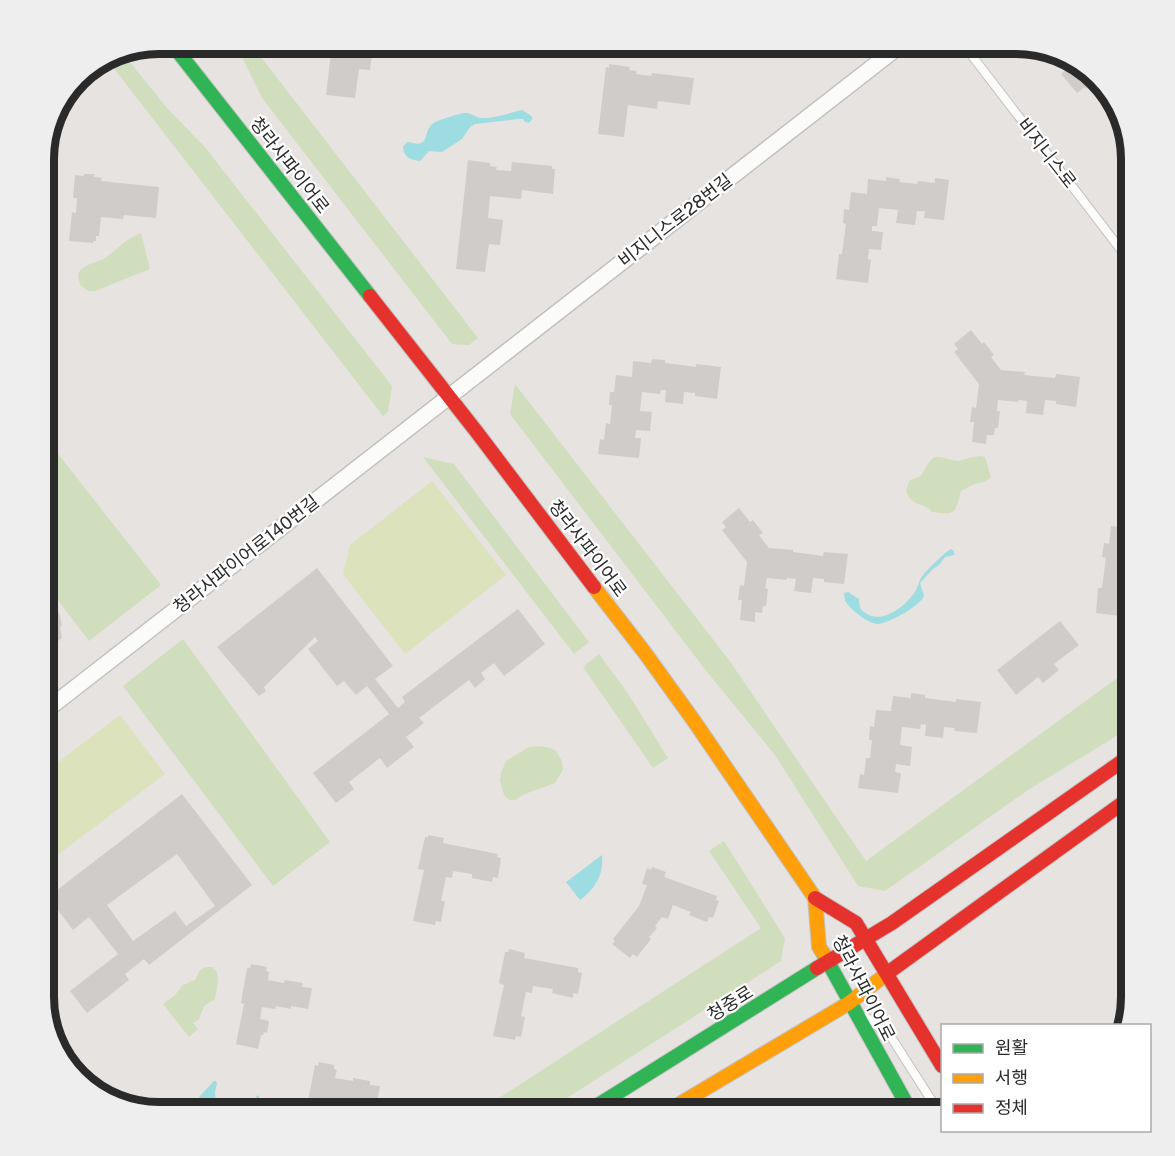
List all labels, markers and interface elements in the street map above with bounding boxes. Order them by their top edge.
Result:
street label: 청라사파이어로 [246,113,334,217]
street label: 비지니스로 [1013,114,1081,192]
street label: 비지니스로28번길 [614,169,736,271]
street label: 청라사파이어로140번길 [169,491,323,617]
street label: 청라사파이어로 [545,495,631,601]
street label: 청라사파이어로 [828,932,900,1044]
street label: 청중로 [703,981,757,1025]
legend [941,1024,1151,1132]
text: 원활 [995,1037,1028,1058]
text: 서행 [995,1067,1028,1088]
text: 정체 [995,1097,1028,1118]

